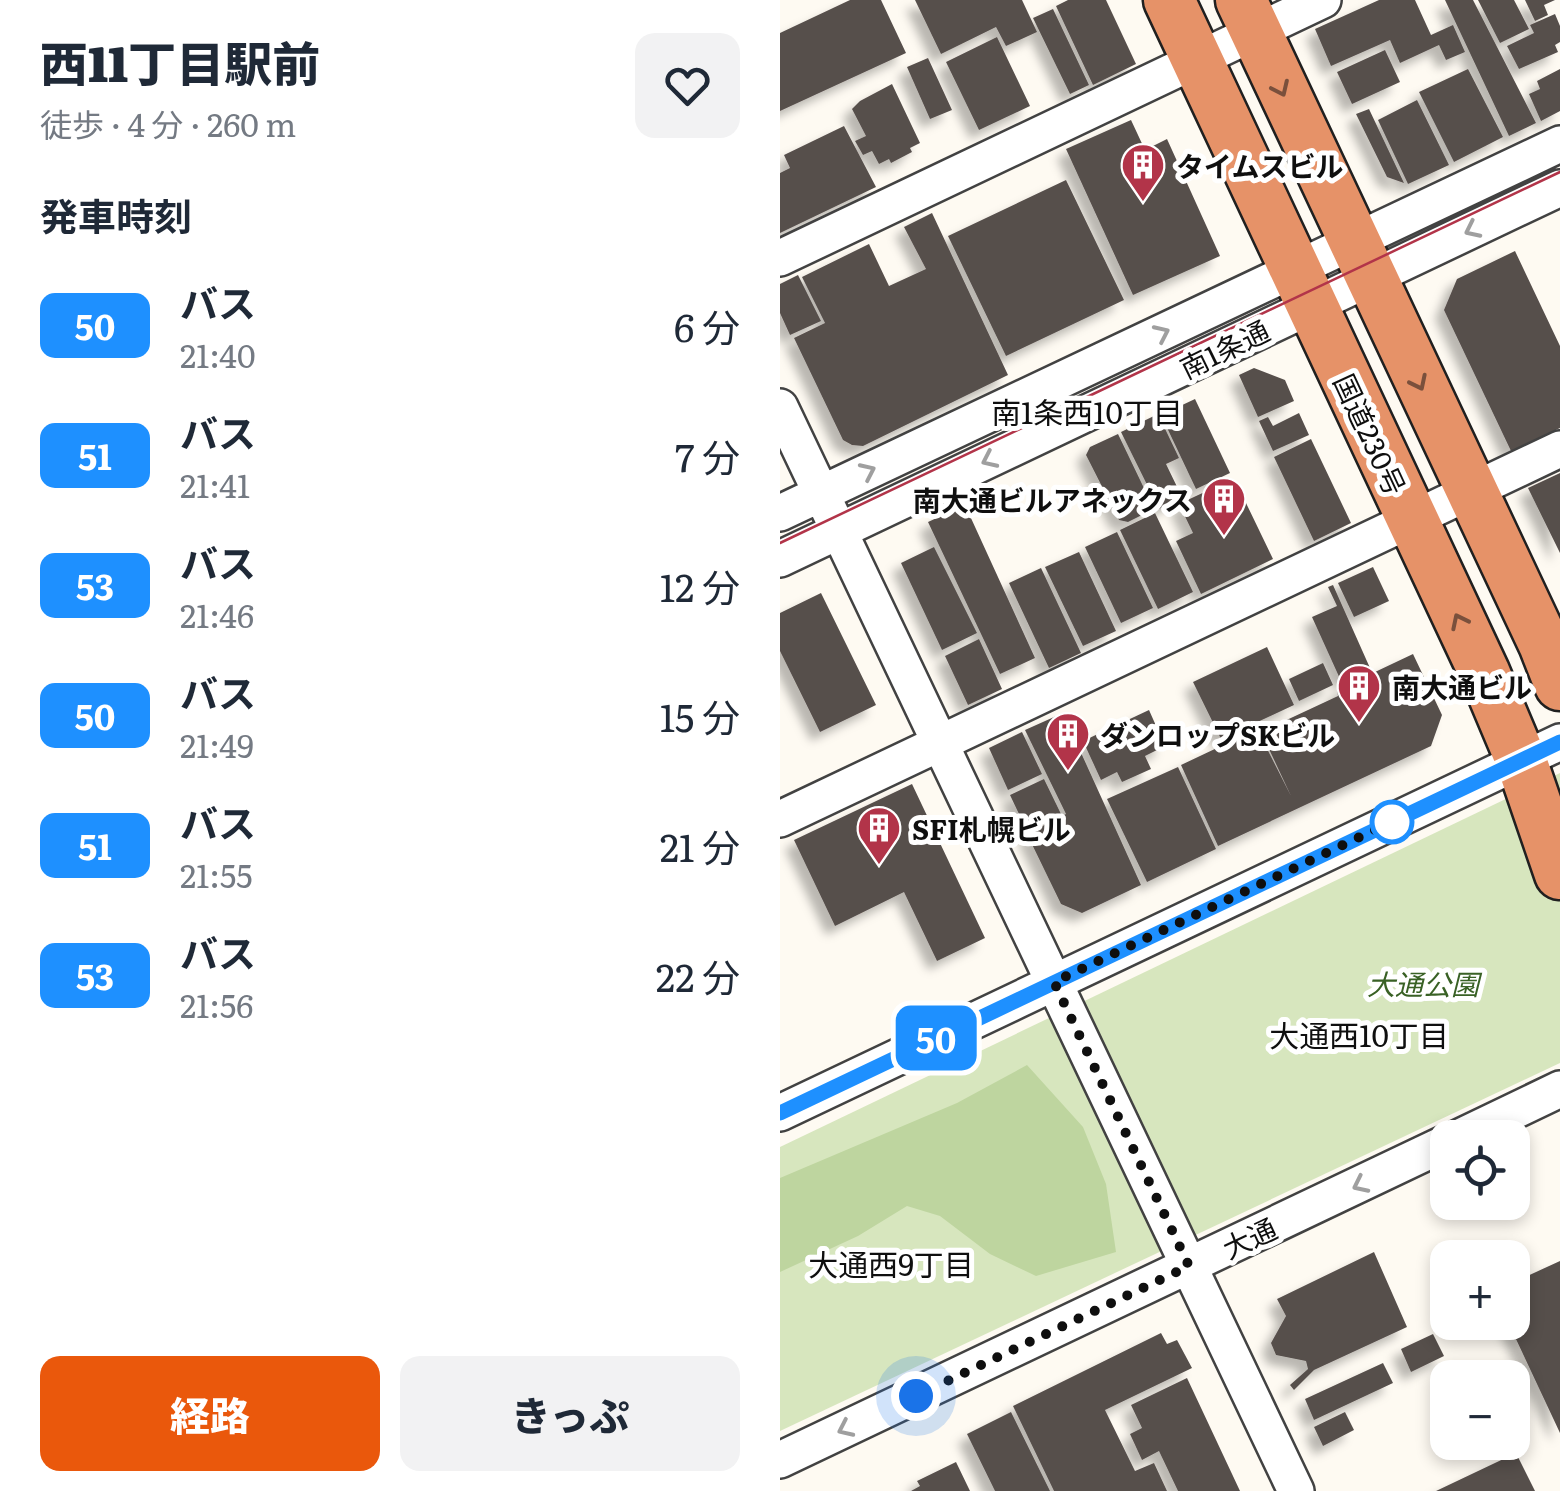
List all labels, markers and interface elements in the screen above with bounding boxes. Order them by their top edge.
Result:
text: 西11丁目駅前 [40,26,320,97]
button: heart [635,33,740,138]
one-way arrow [1269,79,1289,97]
text: 徒歩 · 4 分 · 260 m [40,99,296,147]
building icon: タイムスビル [1120,142,1166,203]
place label: タイムスビル [1176,144,1343,186]
text: 発車時刻 [40,186,192,243]
one-way arrow [1464,218,1482,238]
text: バス [180,273,256,330]
text: 6 分 [674,297,740,354]
text: 50 [75,299,115,351]
street label: 南1条通 [1172,308,1276,388]
one-way arrow [1152,325,1170,345]
text: 21:40 [180,330,255,378]
street label: 国道230号 [1325,366,1417,502]
one-way arrow [1407,373,1427,391]
district label: 南1条西10丁目 [991,389,1183,433]
text: バス [180,403,256,460]
text: 7 分 [675,427,740,484]
text: 51 [78,429,112,481]
one-way arrow [981,447,999,467]
text: 21:41 [180,460,250,508]
one-way arrow [858,464,876,484]
building icon: 南大通ビルアネックス [1201,476,1247,537]
place label: 南大通ビルアネックス [913,478,1192,520]
text: バス [180,533,256,590]
text: 12 分 [660,557,740,614]
text: 53 [76,559,114,611]
text: 21:46 [180,590,254,638]
one-way arrow [1452,613,1472,631]
text: バス [180,663,256,720]
building icon: 南大通ビル [1336,663,1382,724]
place label: 南大通ビル [1392,665,1532,707]
text: 15 分 [660,687,740,744]
text: 50 [75,689,115,741]
building icon: ダンロップSKビル [1045,711,1091,772]
place label: ダンロップSKビル [1100,713,1335,755]
text: 21:49 [180,720,254,768]
text: バス [180,793,256,850]
unlabelled marker [1371,801,1413,843]
building icon: SFI札幌ビル [856,805,902,866]
place label: SFI札幌ビル [912,807,1071,849]
text: 21 分 [660,817,740,874]
text: 51 [78,819,112,871]
text: 21:55 [180,850,252,898]
text: バス [180,923,256,980]
text: 22 分 [656,947,740,1004]
text: 53 [76,949,114,1001]
park label: 大通公園 [1367,962,1483,1004]
text: 21:56 [180,980,253,1028]
line badge: 50 [891,1006,981,1070]
text: 50 [916,1012,956,1064]
district label: 大通西10丁目 [1269,1012,1449,1056]
map controls [1430,1120,1530,1460]
button: locate [1430,1120,1530,1220]
one-way arrow [1352,1172,1370,1192]
street label: 大通 [1215,1206,1283,1268]
button: + [1430,1240,1530,1340]
district label: 大通西9丁目 [808,1241,974,1285]
button: 経路 [40,1356,380,1471]
button: きっぷ [400,1356,740,1471]
button: − [1430,1360,1530,1460]
your location [891,1371,941,1421]
one-way arrow [837,1417,855,1437]

